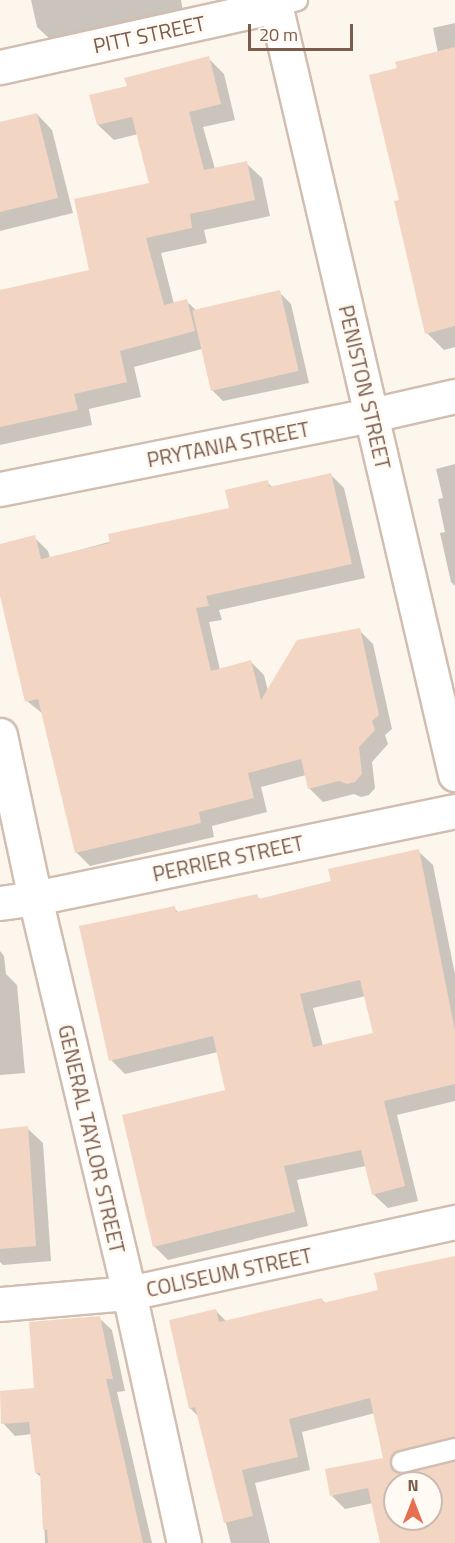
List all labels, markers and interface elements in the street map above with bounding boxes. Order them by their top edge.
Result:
street label: PITT STREET [91,10,207,58]
scale bar [251,12,356,50]
text: 20 m [259,21,298,48]
street label: PENISTON STREET [334,302,396,472]
street label: PRYTANIA STREET [145,416,311,472]
street label: PERRIER STREET [150,830,306,886]
street label: GENERAL TAYLOR STREET [53,1022,131,1256]
street label: COLISEUM STREET [144,1242,314,1302]
north arrow [383,1471,443,1531]
text: N [407,1473,419,1497]

